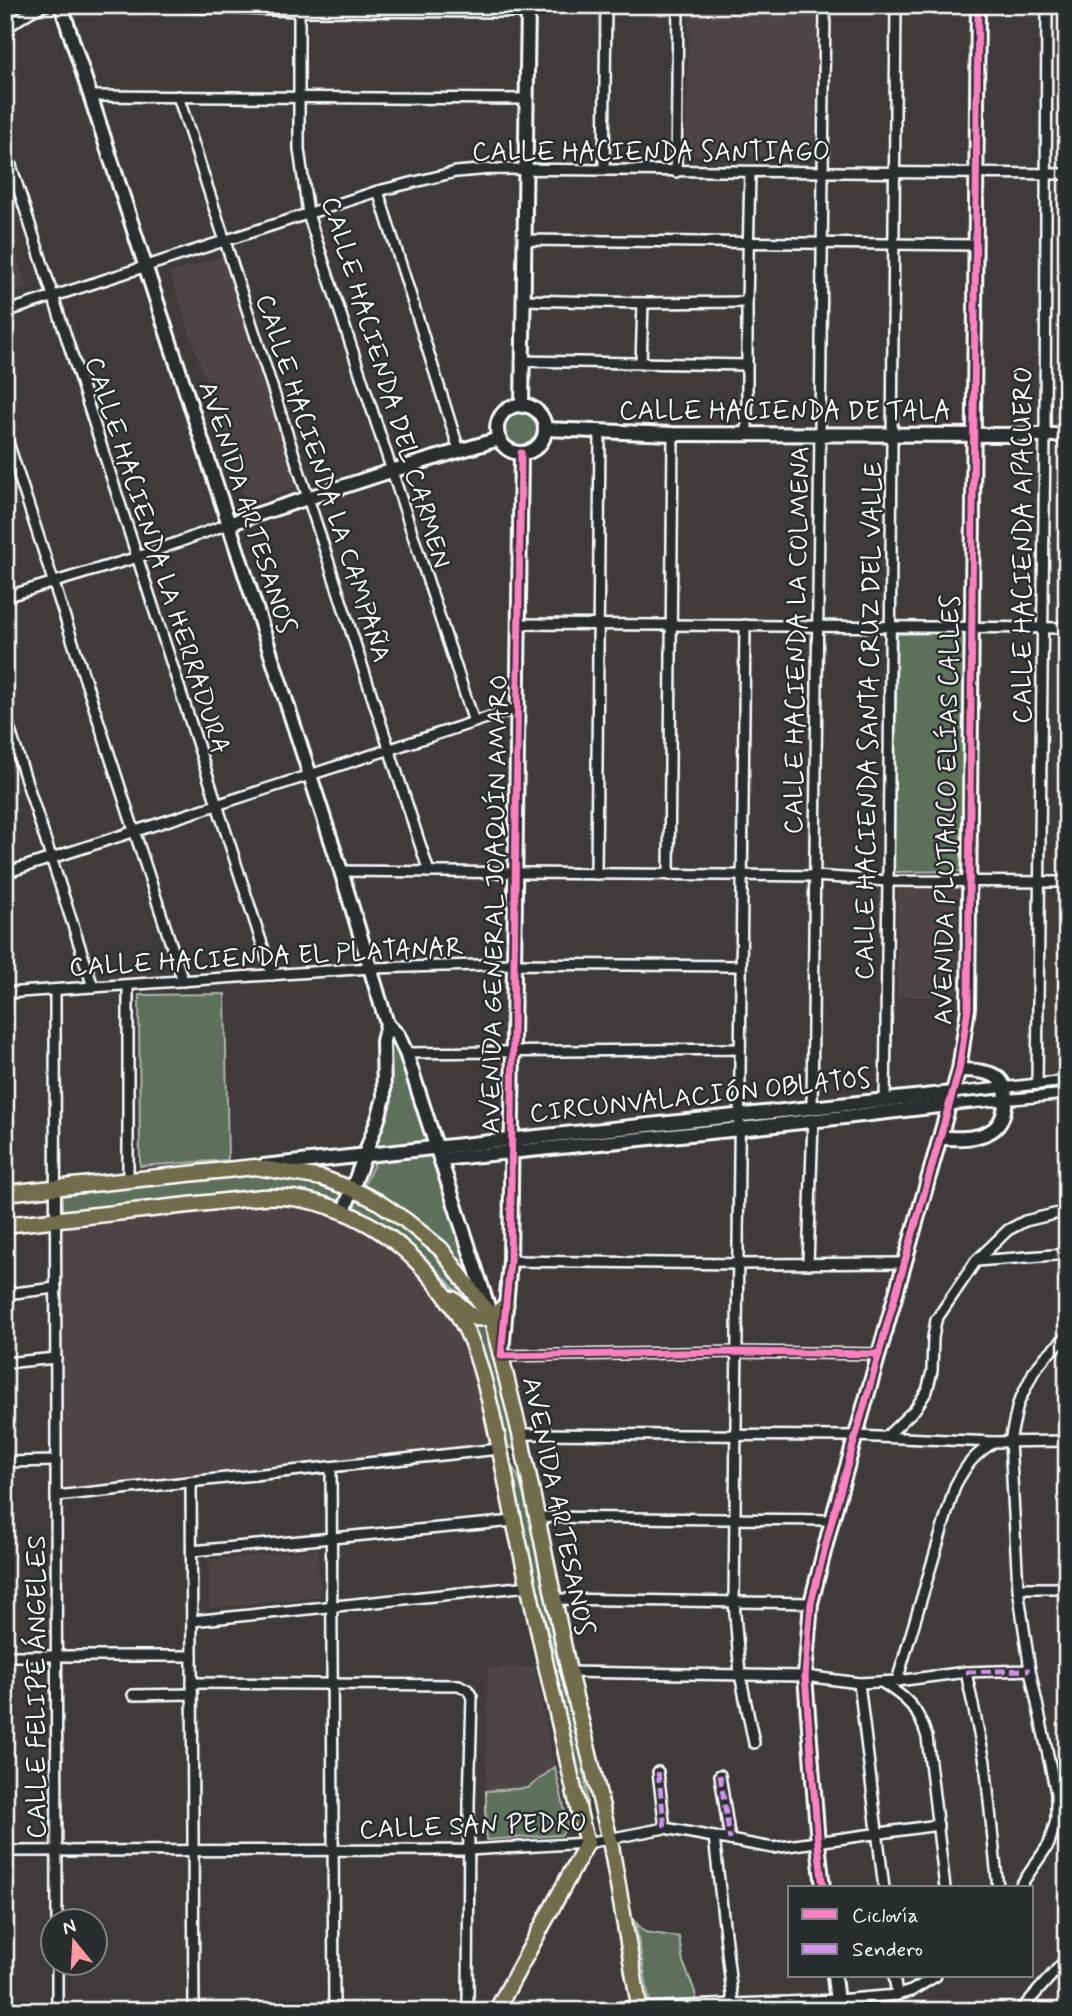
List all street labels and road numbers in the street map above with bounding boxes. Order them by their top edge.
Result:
street label: CALLE HACIENDA SANTIAGO [472,136,830,170]
street label: CALLE HACIENDA DEL CARMEN [312,193,458,572]
street label: CALLE HACIENDA LA CAMPAÑA [246,290,398,667]
street label: CALLE HACIENDA LA HERRADURA [76,352,237,759]
street label: CALLE HACIENDA APACUERO [1007,366,1041,724]
street label: AVENIDA ARTESANOS [189,377,303,638]
street label: CALLE HACIENDA DE TALA [619,395,951,429]
street label: CALLE HACIENDA LA COLMENA [778,445,818,835]
street label: CALLE HACIENDA SANTA CRUZ DEL VALLE [848,462,892,980]
street label: AVENIDA PLUTARCO ELÍAS CALLES [926,595,969,1025]
street label: AVENIDA GENERAL JOAQUÍN AMARO [474,674,517,1134]
street label: CALLE HACIENDA EL PLATANAR [68,931,464,985]
street label: CIRCUNVALACIÓN OBLATOS [528,1062,872,1132]
street label: AVENIDA ARTESANOS [513,1374,601,1639]
street label: CALLE FELIPE ÁNGELES [20,1535,55,1839]
street label: CALLE SAN PEDRO [359,1806,588,1848]

